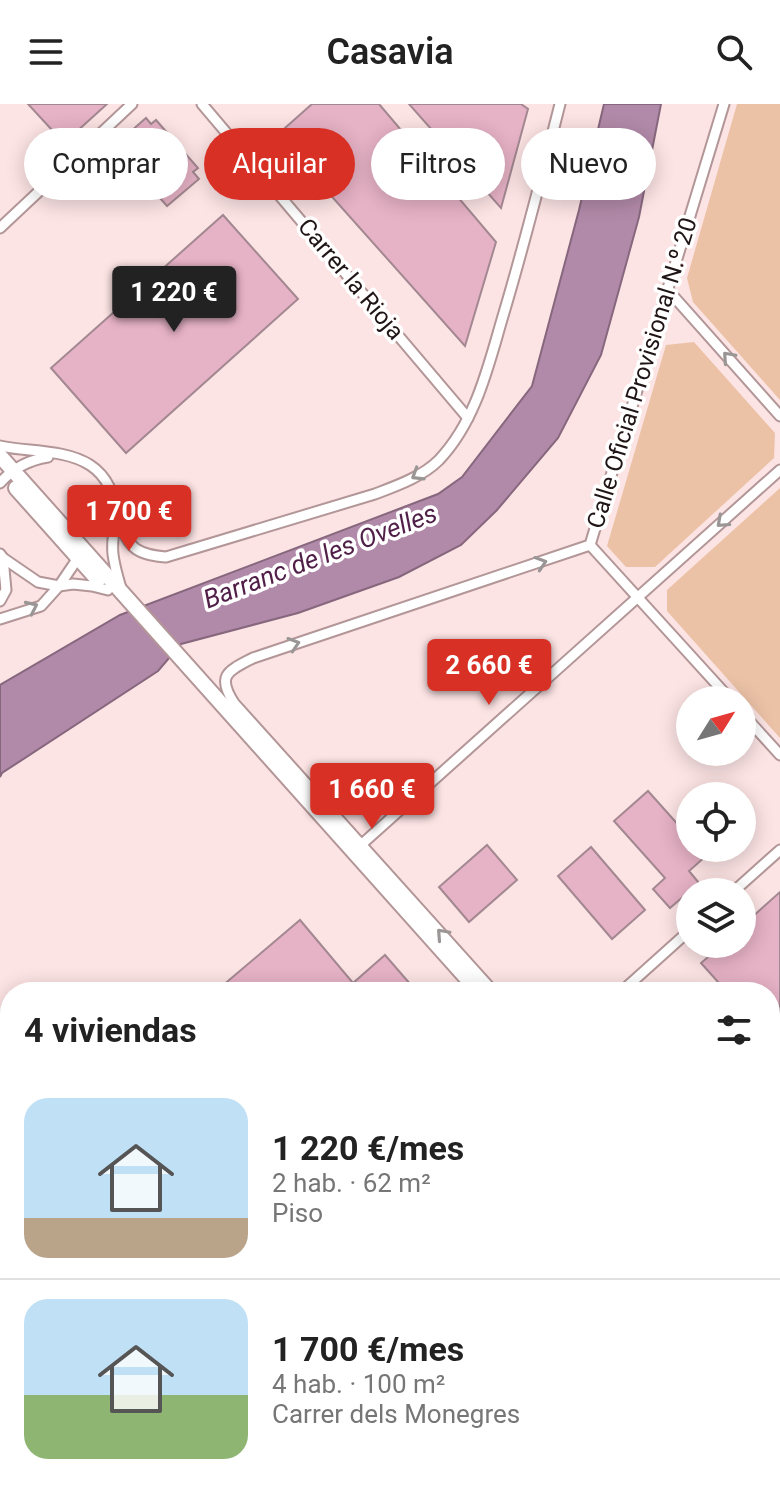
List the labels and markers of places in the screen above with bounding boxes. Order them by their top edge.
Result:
pin: 1 220 € [100,266,248,334]
pin: 1 700 € [55,485,203,553]
pin: 2 660 € [415,639,563,707]
pin: 1 660 € [298,763,446,831]

